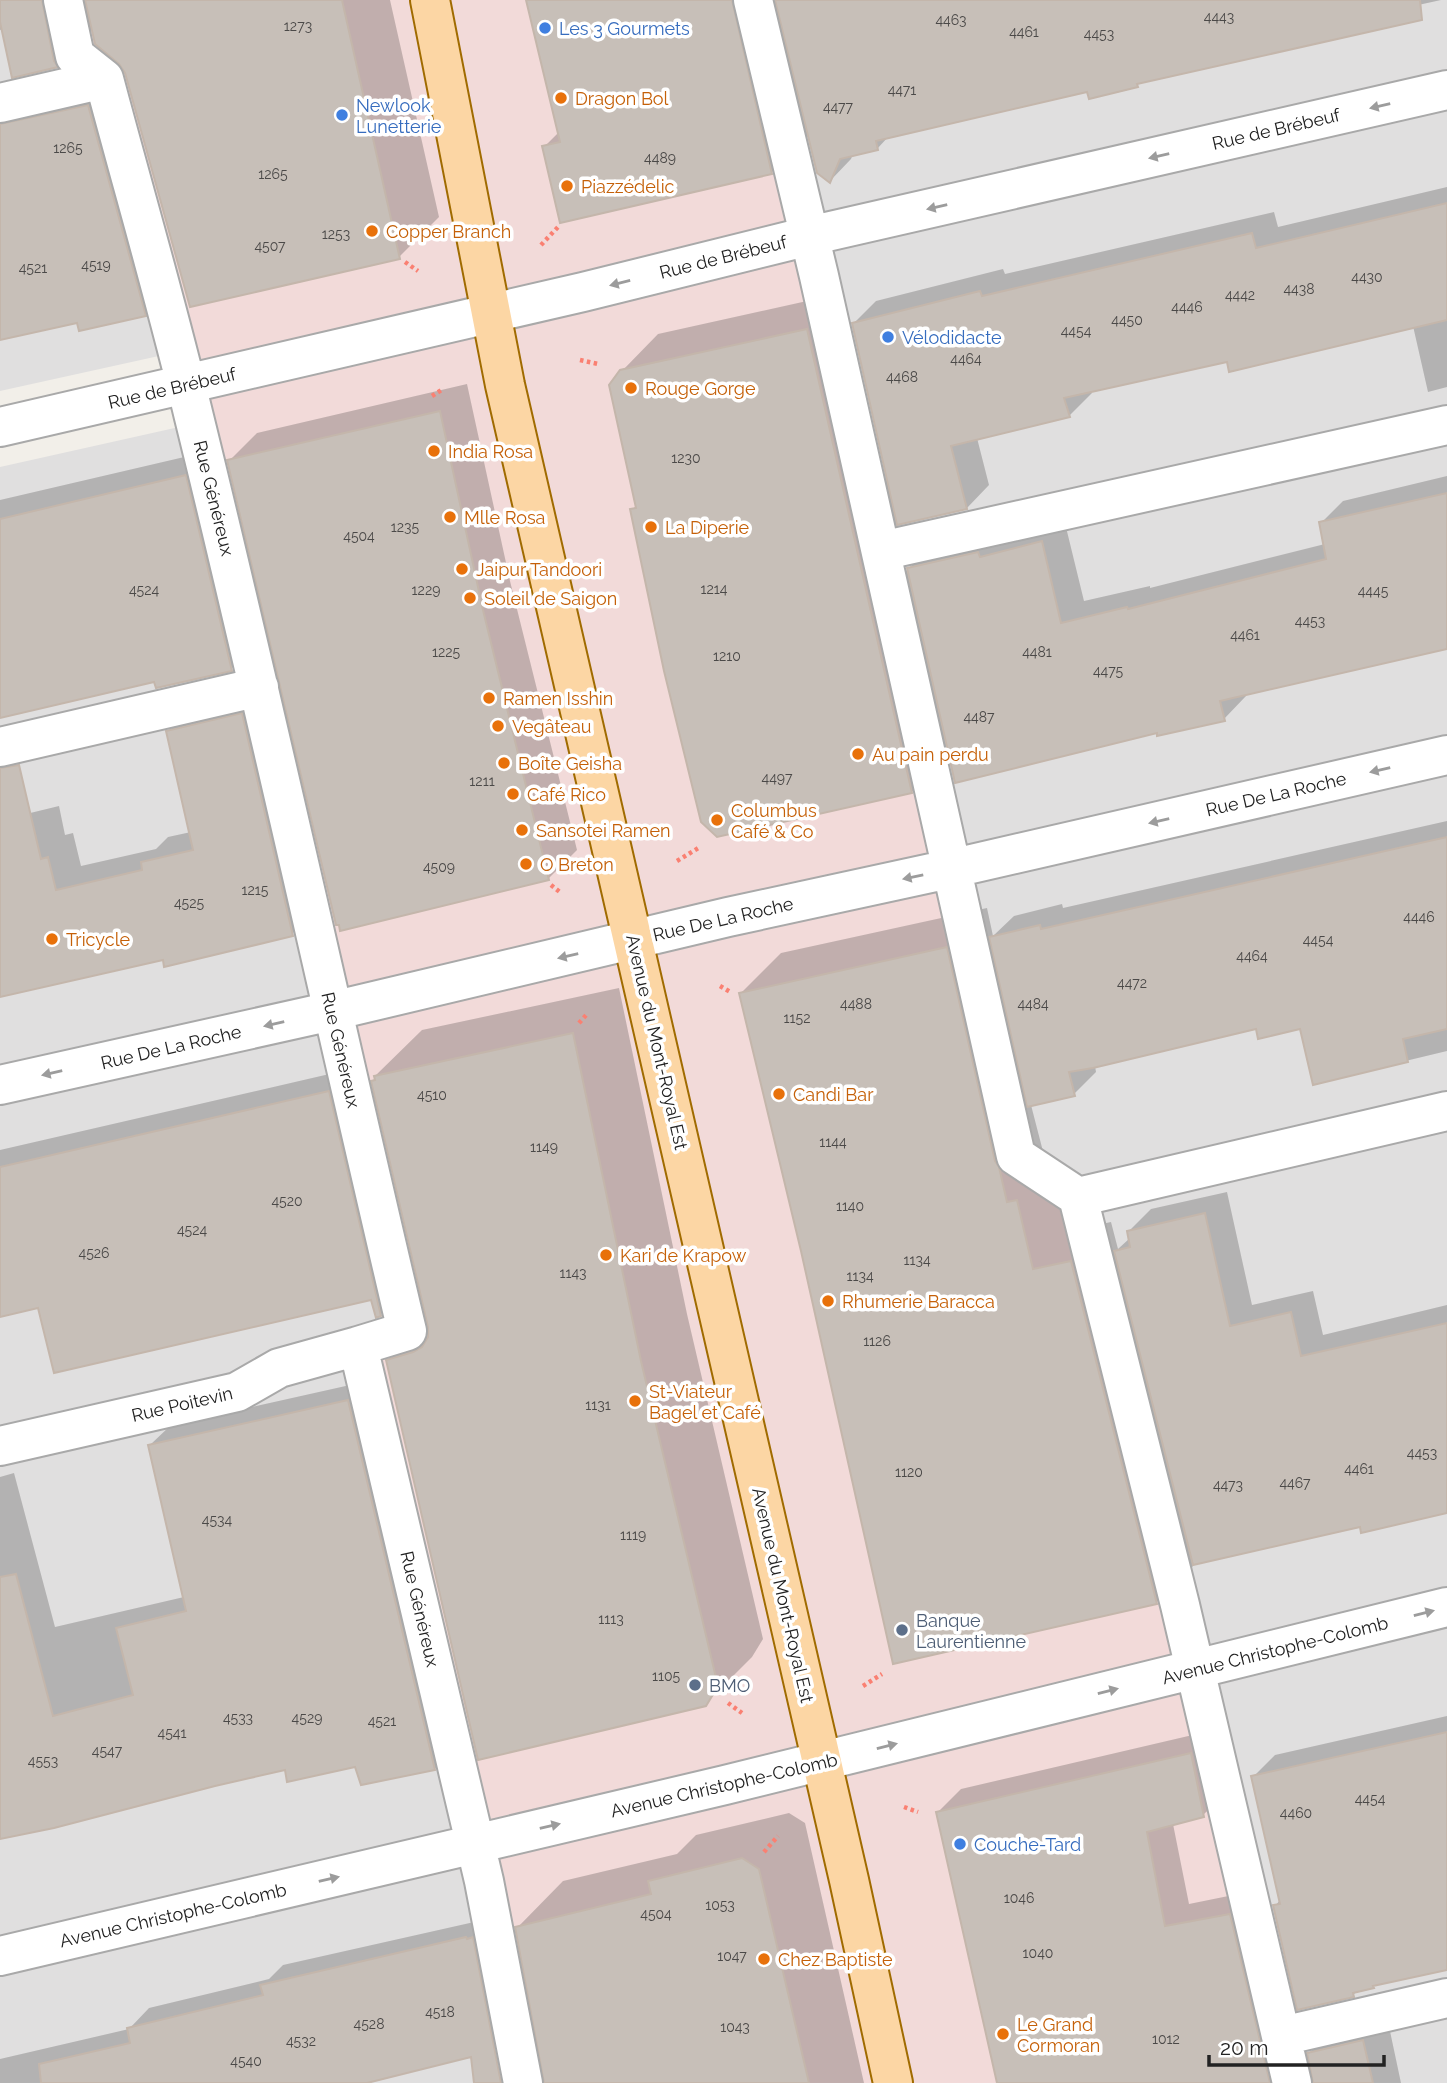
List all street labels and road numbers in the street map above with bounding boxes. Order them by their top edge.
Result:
street label: Rue de Brébeuf [1210,104,1343,154]
street label: Rue de Brébeuf [657,231,790,283]
street label: Rue de Brébeuf [106,363,239,413]
street label: Rue Généreux [189,438,239,558]
street label: Rue De La Roche [1204,768,1349,820]
street label: Rue De La Roche [651,893,796,945]
street label: Avenue du Mont-Royal Est [622,932,692,1152]
street label: Rue Généreux [317,990,365,1110]
street label: Rue De La Roche [99,1021,244,1073]
street label: Rue Poitevin [129,1382,235,1426]
street label: Avenue du Mont-Royal Est [748,1485,818,1705]
street label: Rue Généreux [396,1549,444,1669]
street label: Avenue Christophe-Colomb [1160,1612,1390,1688]
street label: Avenue Christophe-Colomb [609,1749,839,1821]
street label: Avenue Christophe-Colomb [58,1879,288,1951]

